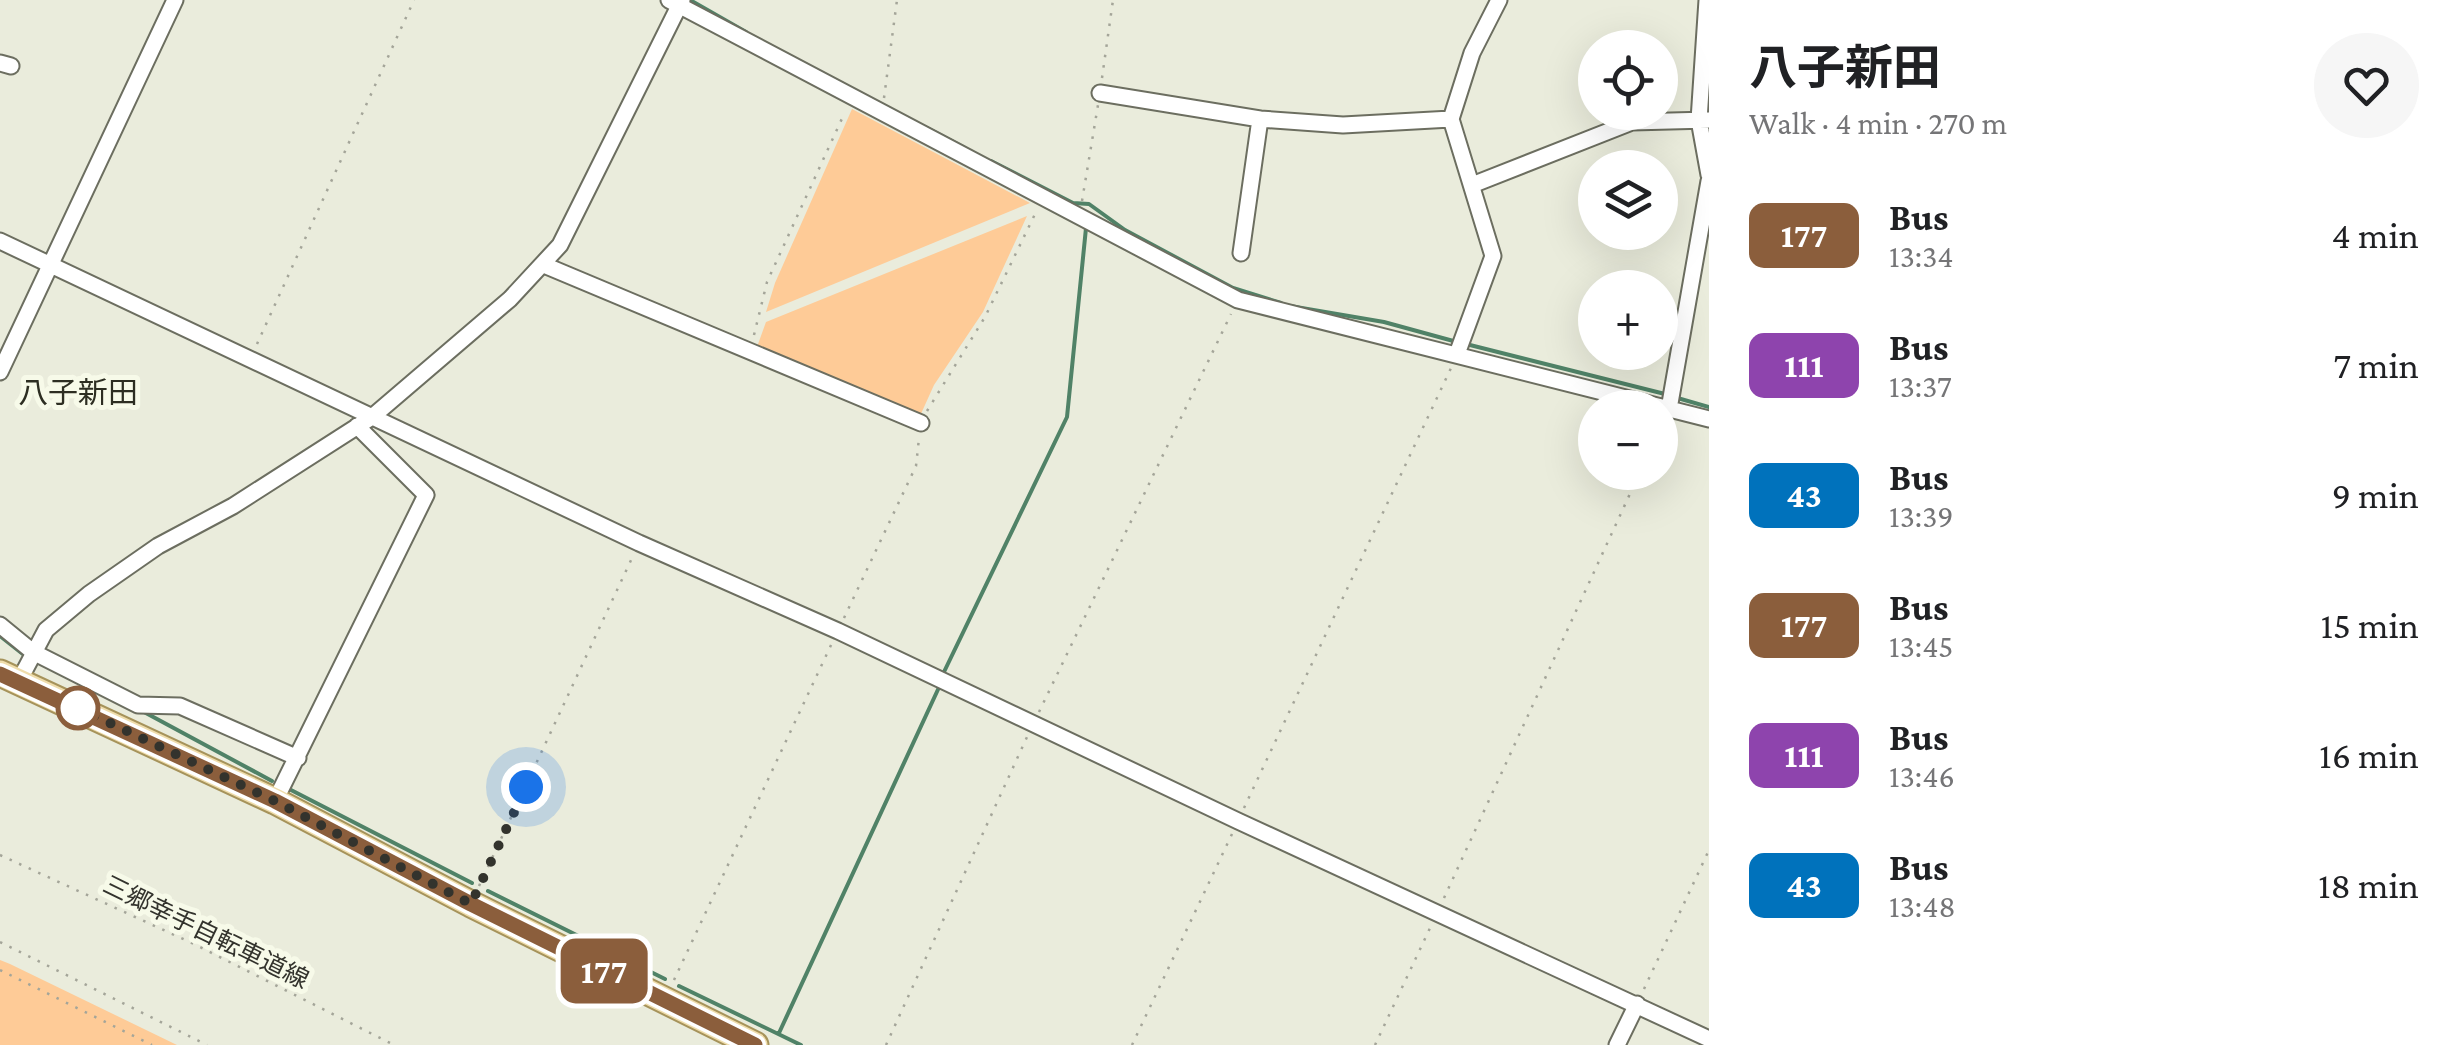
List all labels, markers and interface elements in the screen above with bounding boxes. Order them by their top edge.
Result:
map controls [1578,30,1678,490]
button: locate [1578,30,1678,130]
button: heart [2314,33,2419,138]
text: 八子新田 [1749,41,1941,94]
text: Walk · 4 min · 270 m [1749,105,2007,141]
button: layers [1578,150,1678,250]
text: Bus [1889,196,1948,238]
text: 4 min [2332,214,2419,256]
text: 177 [1781,216,1827,255]
text: 13:34 [1889,238,1954,274]
button: + [1578,270,1678,370]
text: Bus [1889,326,1948,368]
text: 7 min [2333,344,2419,386]
text: 111 [1784,346,1824,385]
text: 13:37 [1889,368,1952,404]
district label: 八子新田 [18,376,138,409]
button: − [1578,390,1678,490]
text: Bus [1889,456,1948,498]
text: 9 min [2332,474,2419,516]
text: 43 [1786,476,1822,515]
text: 13:39 [1889,498,1953,534]
text: Bus [1889,586,1948,628]
text: 15 min [2320,604,2419,646]
text: 177 [1781,606,1827,645]
text: 13:45 [1889,628,1953,664]
unlabelled marker [57,687,99,729]
text: Bus [1889,716,1948,758]
text: 16 min [2319,734,2419,776]
text: 111 [1784,736,1824,775]
text: 13:46 [1889,758,1955,794]
your location [501,762,551,812]
text: Bus [1889,846,1948,888]
text: 18 min [2318,864,2419,906]
text: 43 [1786,866,1822,905]
street label: 三郷幸手自転車道線 [99,871,313,993]
text: 13:48 [1889,888,1956,924]
line badge: 177 [546,938,662,1004]
text: 177 [581,952,627,991]

